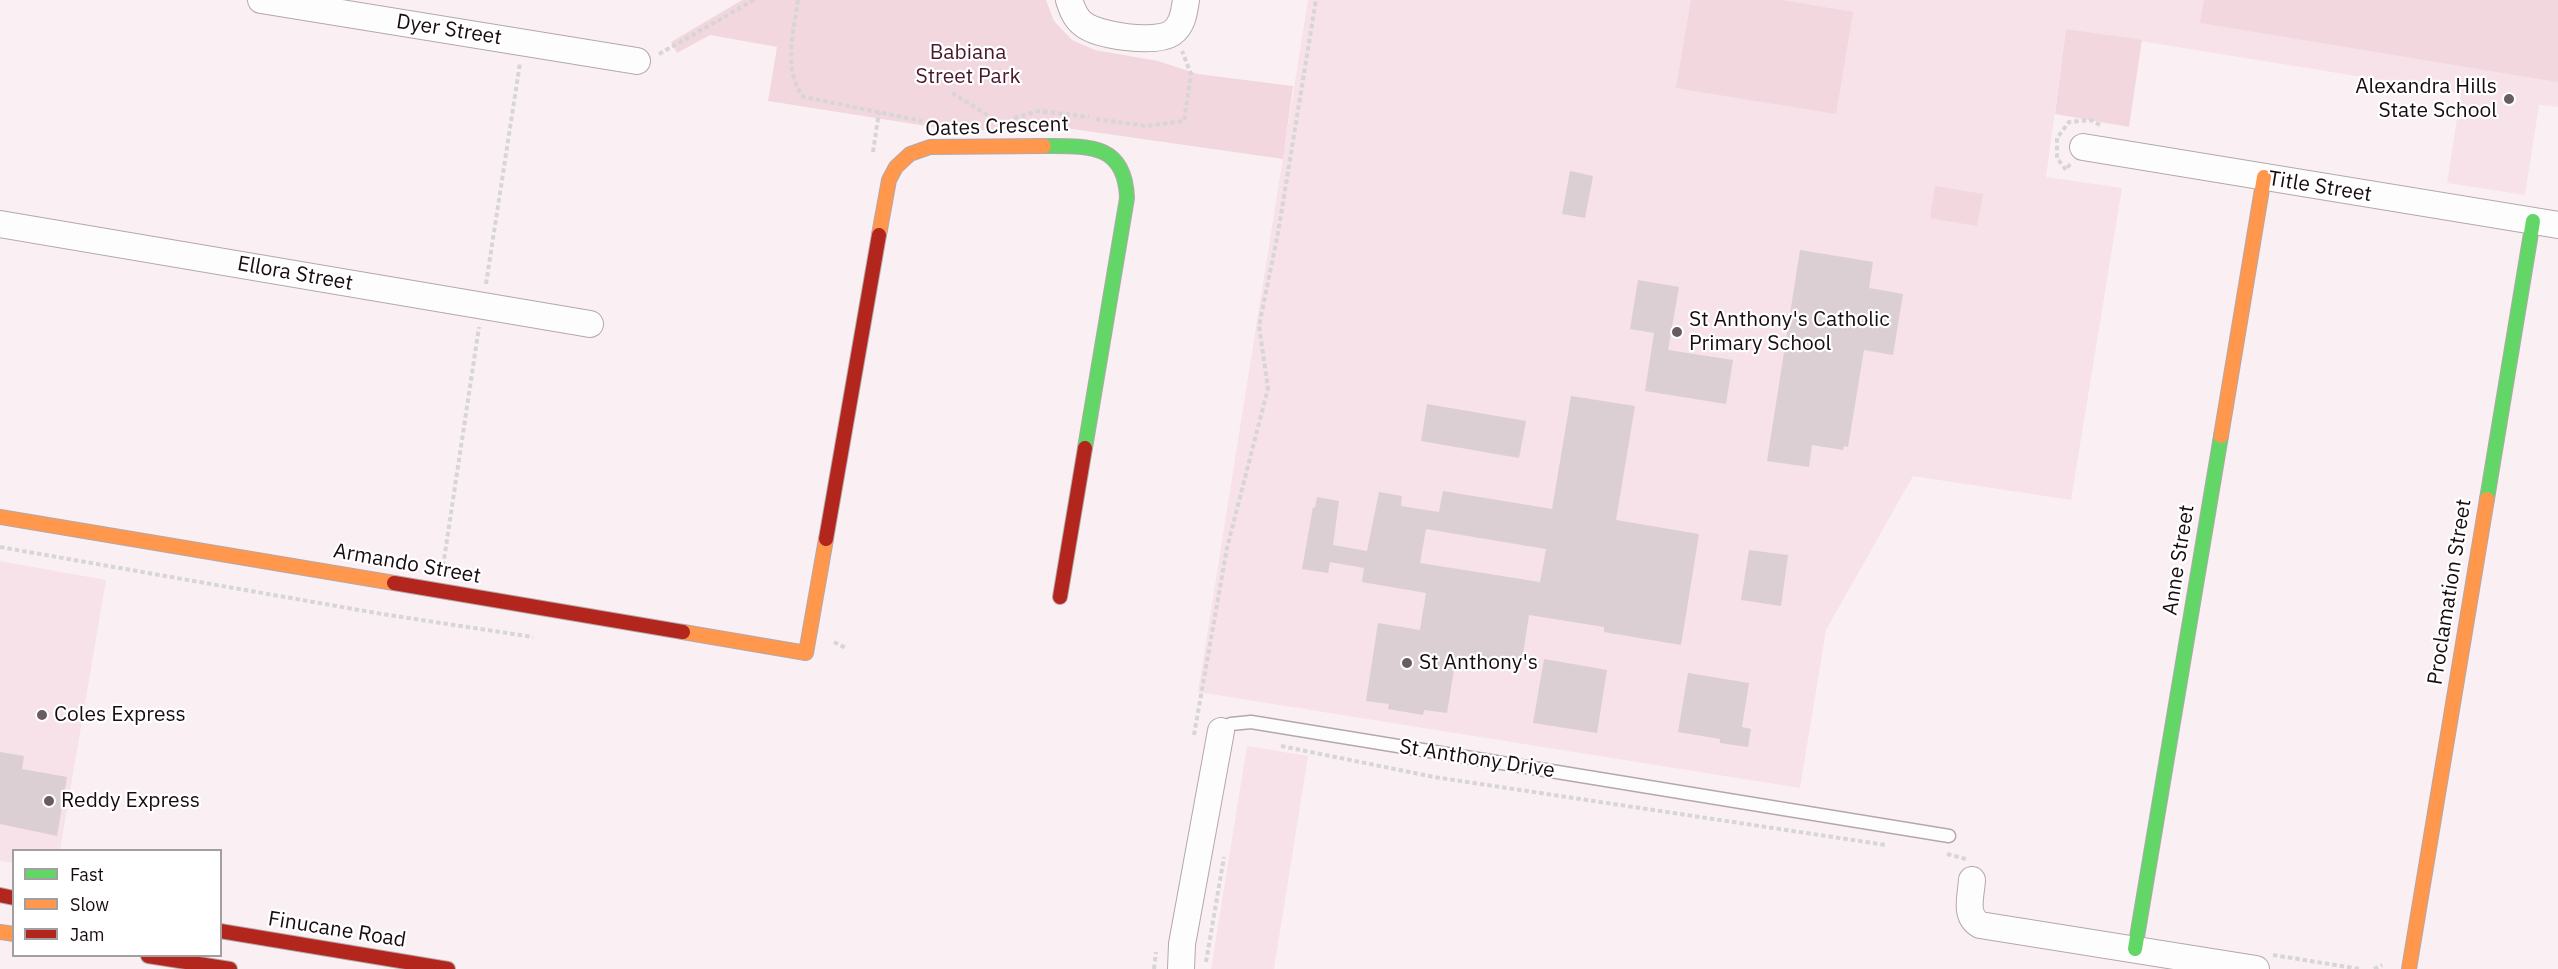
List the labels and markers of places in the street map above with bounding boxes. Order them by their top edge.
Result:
place label: Alexandra Hills State School [2355,74,2497,124]
marker: Alexandra Hills State School [2502,92,2516,106]
place label: St Anthony's Catholic Primary School [1689,307,1890,357]
marker: St Anthony's Catholic Primary School [1670,325,1684,339]
place label: St Anthony's [1419,650,1538,676]
marker: St Anthony's [1400,656,1414,670]
place label: Coles Express [54,702,186,728]
marker: Coles Express [35,708,49,722]
place label: Reddy Express [61,788,200,814]
marker: Reddy Express [42,794,56,808]

